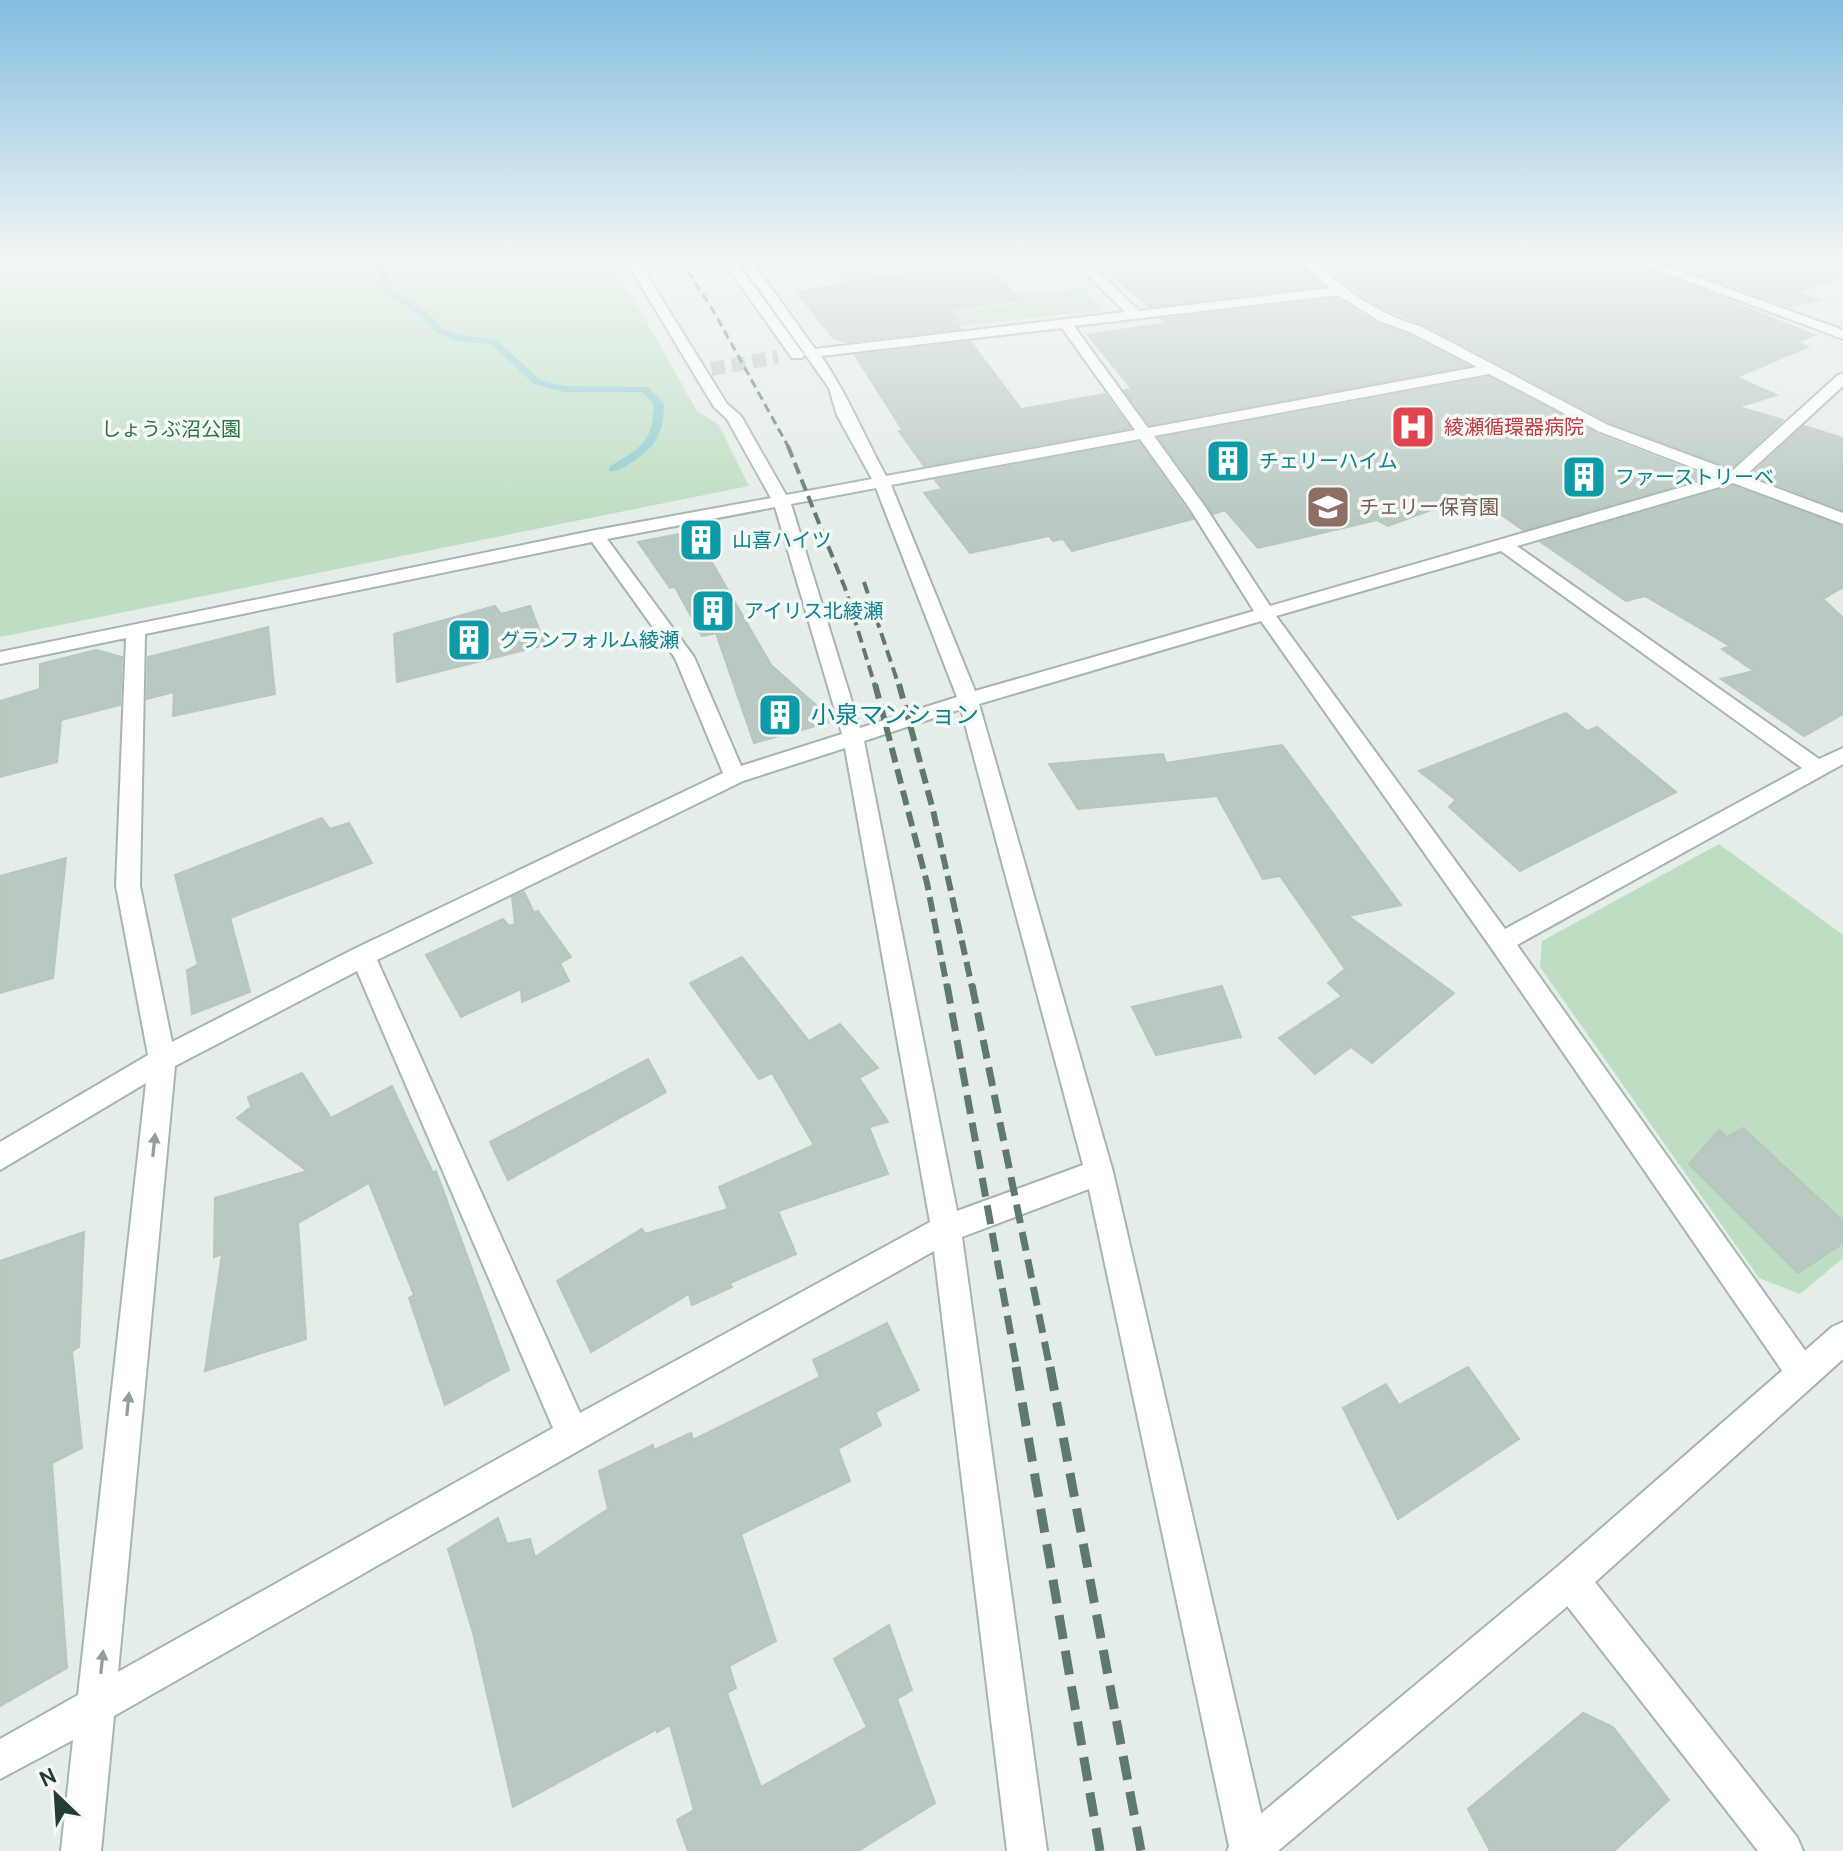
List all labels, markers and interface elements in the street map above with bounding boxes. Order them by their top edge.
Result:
hospital icon: 綾瀬循環器病院 [1389,403,1437,451]
place label: 綾瀬循環器病院 [1444,415,1584,439]
park label: しょうぶ沼公園 [101,417,241,441]
building icon: チェリーハイム [1204,437,1252,485]
place label: チェリーハイム [1259,449,1398,473]
building icon: ファーストリーベ [1560,453,1608,501]
place label: ファーストリーベ [1615,465,1774,489]
school or university icon: チェリー保育園 [1304,483,1352,531]
place label: チェリー保育園 [1359,495,1499,519]
building icon: 山喜ハイツ [677,516,725,564]
place label: 山喜ハイツ [732,528,832,552]
building icon: アイリス北綾瀬 [689,587,737,635]
place label: アイリス北綾瀬 [744,599,883,623]
building icon: グランフォルム綾瀬 [445,616,493,664]
place label: グランフォルム綾瀬 [500,628,679,652]
building icon: 小泉マンション [756,691,804,739]
place label: 小泉マンション [811,700,979,729]
one-way arrow [147,1132,160,1157]
one-way arrow [122,1391,135,1416]
one-way arrow [96,1649,109,1674]
north arrow [16,1755,96,1835]
text: N [35,1762,61,1793]

